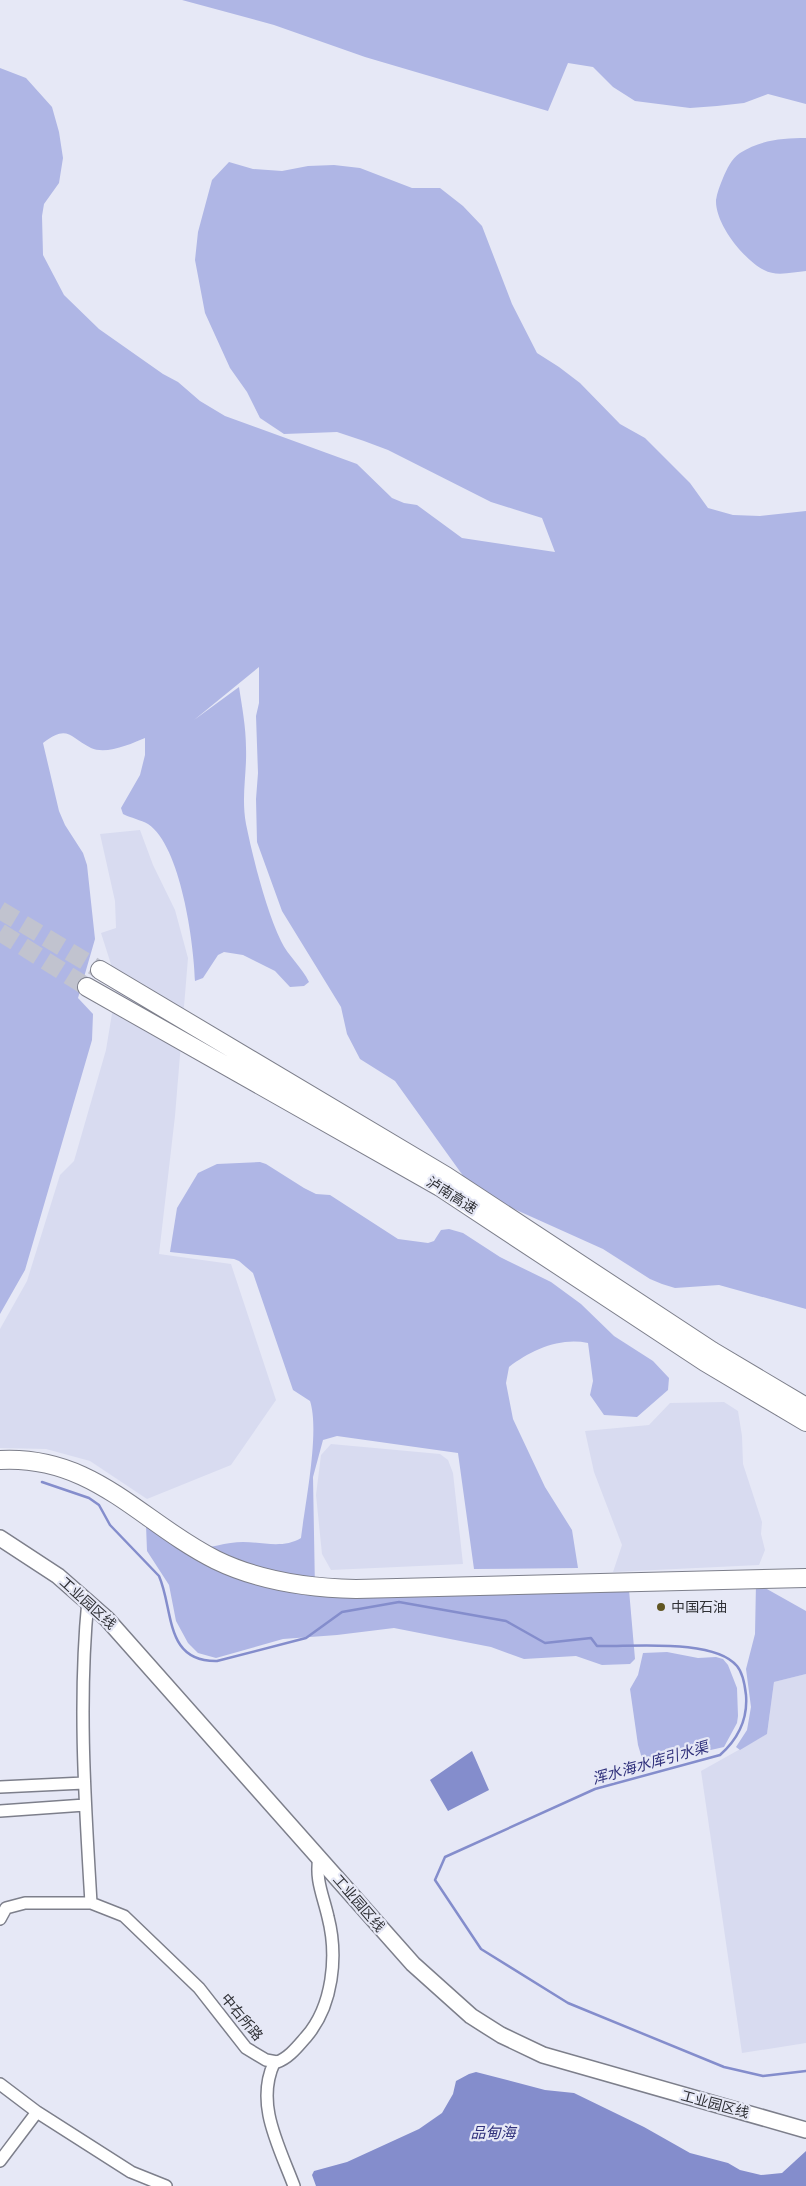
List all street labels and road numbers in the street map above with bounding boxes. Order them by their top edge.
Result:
street label: 泸南高速 [424,1173,481,1217]
street label: 工业园区线 [57,1573,120,1632]
street label: 工业园区线 [330,1871,389,1935]
street label: 中右所路 [218,1990,267,2044]
street label: 工业园区线 [679,2086,751,2121]

